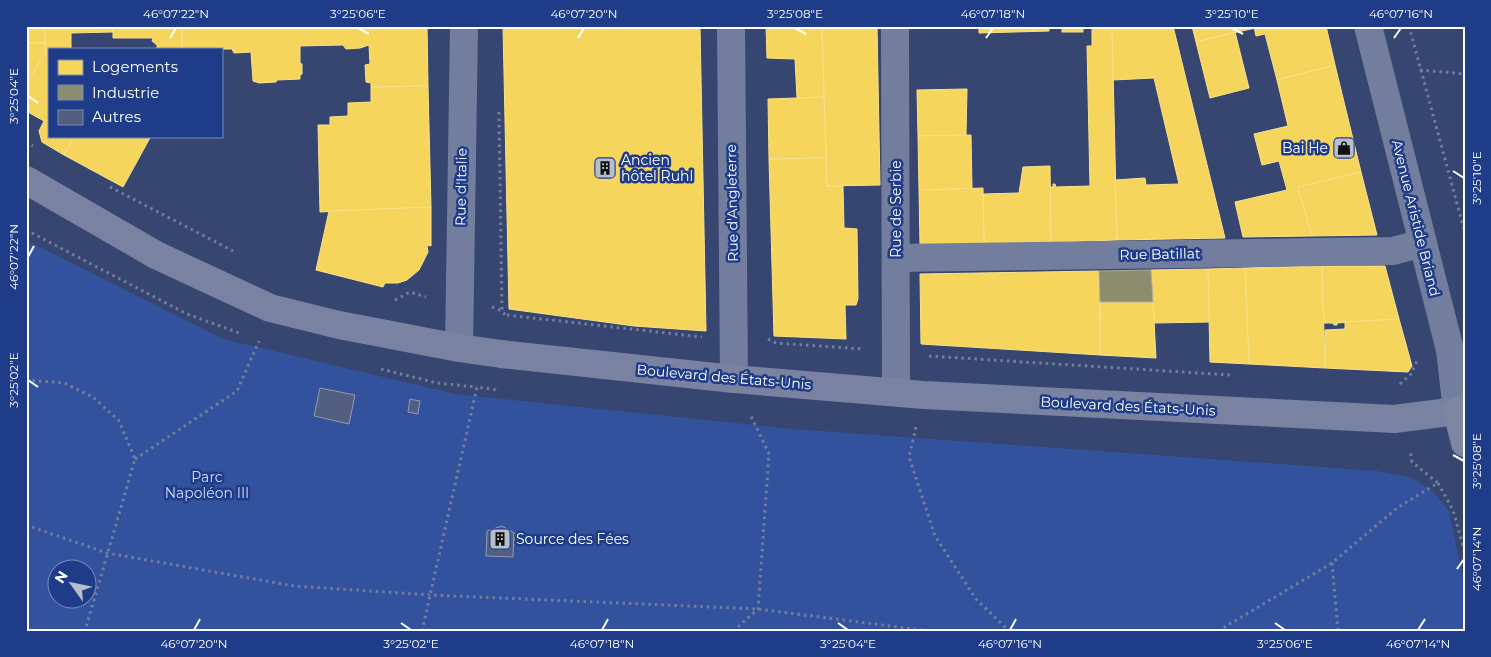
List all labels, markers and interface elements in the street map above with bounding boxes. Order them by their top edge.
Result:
text: 46°07'22"N [143,6,209,21]
text: 3°25'06"E [330,6,386,21]
text: 46°07'20"N [550,6,618,21]
text: 3°25'08"E [767,6,823,21]
text: 46°07'18"N [961,6,1025,21]
text: 3°25'10"E [1205,6,1259,21]
text: 46°07'16"N [1369,6,1433,21]
legend [48,48,222,138]
text: Logements [92,57,178,76]
text: 3°25'04"E [6,68,21,124]
text: Industrie [92,83,159,102]
text: Autres [92,107,141,126]
shop icon: Bai He [1332,136,1356,160]
street label: Avenue Aristide Briand [1388,138,1444,298]
place label: Bai He [1282,139,1328,157]
street label: Rue d'Angleterre [722,144,742,262]
street label: Rue d'Italie [451,148,471,226]
place label: Ancien hôtel Ruhl [621,151,693,185]
text: 3°25'10"E [1469,151,1484,205]
building icon: Ancien hôtel Ruhl [593,156,617,180]
street label: Rue de Serbie [887,160,905,258]
text: 46°07'22"N [6,224,21,290]
street label: Rue Batillat [1119,244,1201,264]
text: 3°25'02"E [6,352,21,408]
street label: Boulevard des États-Unis [636,360,812,394]
street label: Boulevard des États-Unis [1040,392,1216,420]
text: 3°25'08"E [1469,433,1484,489]
park label: Parc Napoléon III [165,468,249,502]
building icon: Source des Fées [488,527,512,551]
text: 46°07'14"N [1469,527,1484,591]
place label: Source des Fées [516,530,629,548]
north arrow [48,560,98,610]
text: N [50,567,72,587]
text: 46°07'20"N [160,636,228,651]
text: 3°25'02"E [383,636,439,651]
text: 46°07'18"N [570,636,634,651]
text: 3°25'04"E [820,636,876,651]
text: 46°07'16"N [978,636,1042,651]
text: 3°25'06"E [1257,636,1313,651]
text: 46°07'14"N [1386,636,1450,651]

